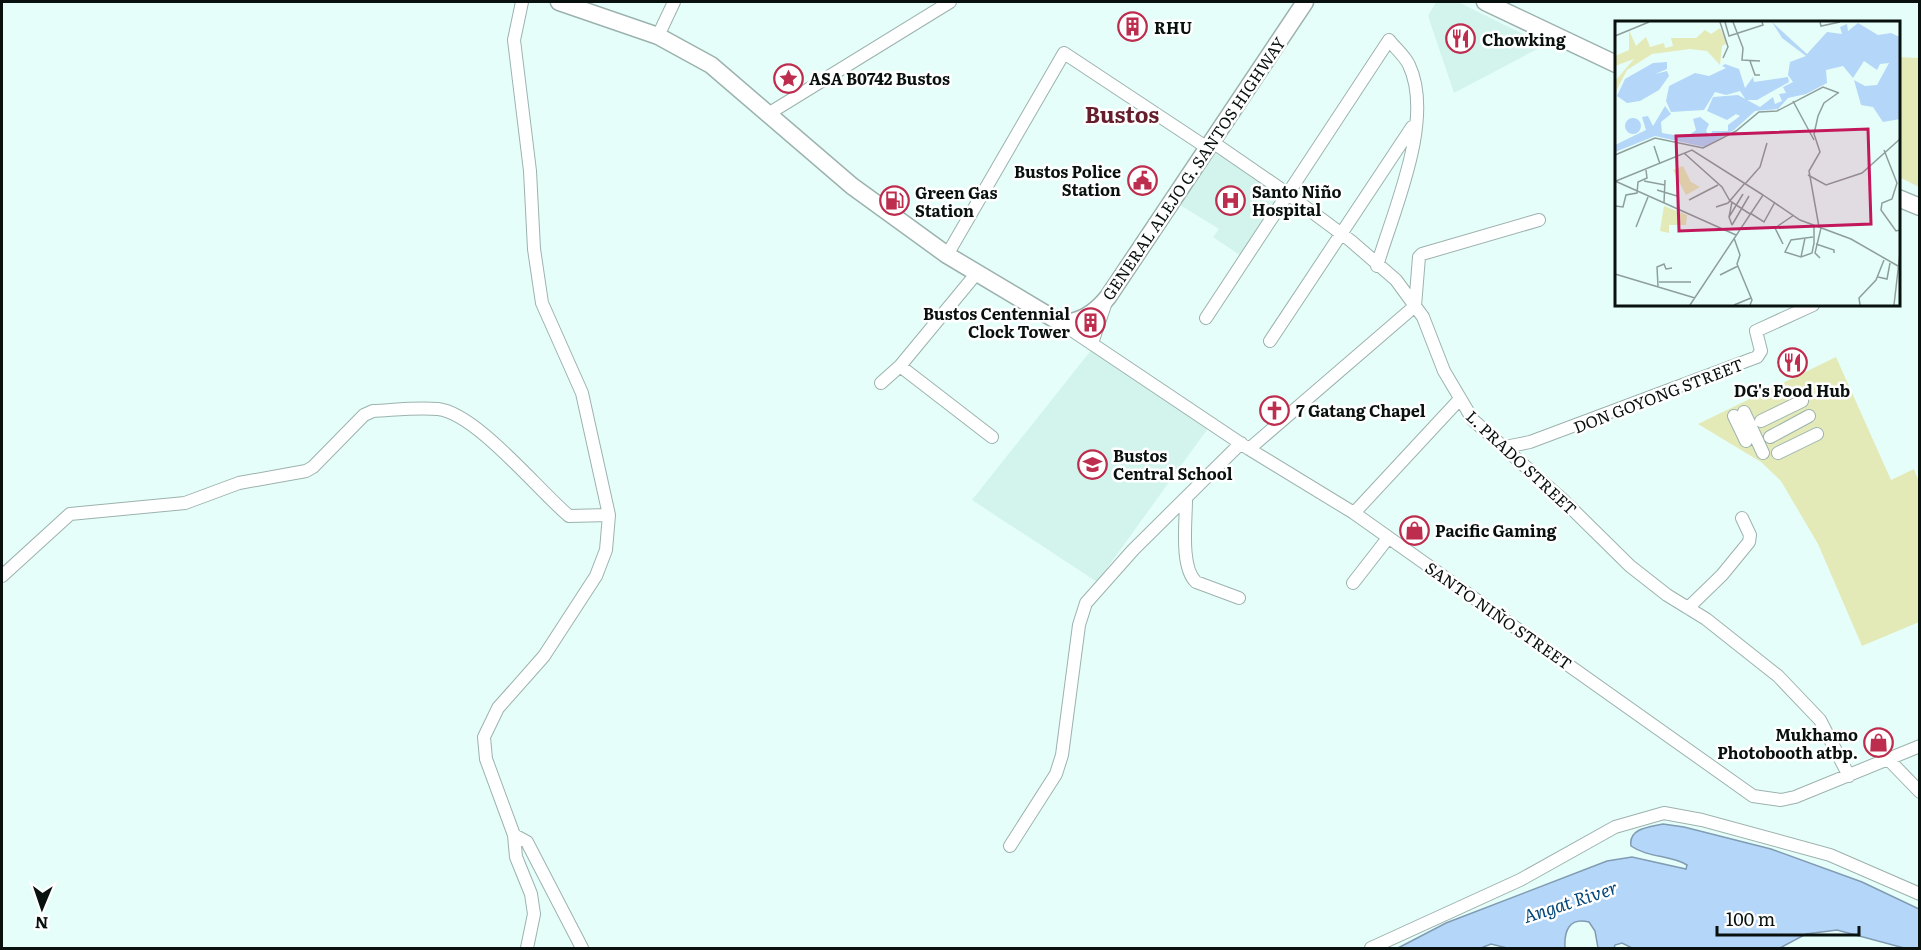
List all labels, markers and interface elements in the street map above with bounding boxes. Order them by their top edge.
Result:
building icon: RHU [1117,11,1149,43]
place label: RHU [1154,15,1192,39]
inset map [1615,21,1900,306]
restaurant icon: Chowking [1445,23,1477,55]
place label: Chowking [1482,27,1566,51]
street label: GENERAL ALEJO G. SANTOS HIGHWAY [1096,31,1291,304]
place icon: ASA B0742 Bustos [772,62,804,94]
place label: ASA B0742 Bustos [809,66,950,90]
district label: Bustos [1085,97,1159,130]
place label: Bustos Police Station [1014,159,1121,201]
public building icon: Bustos Police Station [1126,164,1158,196]
place label: Santo Niño Hospital [1252,179,1341,221]
place label: Green Gas Station [915,180,997,222]
hospital icon: Santo Niño Hospital [1215,184,1247,216]
fuel station icon: Green Gas Station [878,185,910,217]
place label: Bustos Centennial Clock Tower [923,301,1070,343]
building icon: Bustos Centennial Clock Tower [1075,306,1107,338]
restaurant icon: DG's Food Hub [1776,346,1808,378]
street label: DON GOYONG STREET [1570,351,1746,438]
place label: DG's Food Hub [1734,378,1850,402]
church icon: 7 Gatang Chapel [1259,394,1291,426]
place label: 7 Gatang Chapel [1296,398,1426,422]
street label: L. PRADO STREET [1461,404,1583,520]
place label: Bustos Central School [1113,443,1233,485]
school or university icon: Bustos Central School [1076,448,1108,480]
shop icon: Pacific Gaming [1398,514,1430,546]
place label: Pacific Gaming [1435,518,1557,542]
street label: SANTO NIÑO STREET [1421,555,1577,675]
place label: Mukhamo Photobooth atbp. [1717,722,1858,764]
shop icon: Mukhamo Photobooth atbp. [1863,727,1895,759]
water label: Angat River [1519,873,1621,929]
north arrow [12,878,72,938]
scale bar [1717,899,1860,937]
text: 100 m [1726,905,1775,932]
text: N [34,912,49,936]

